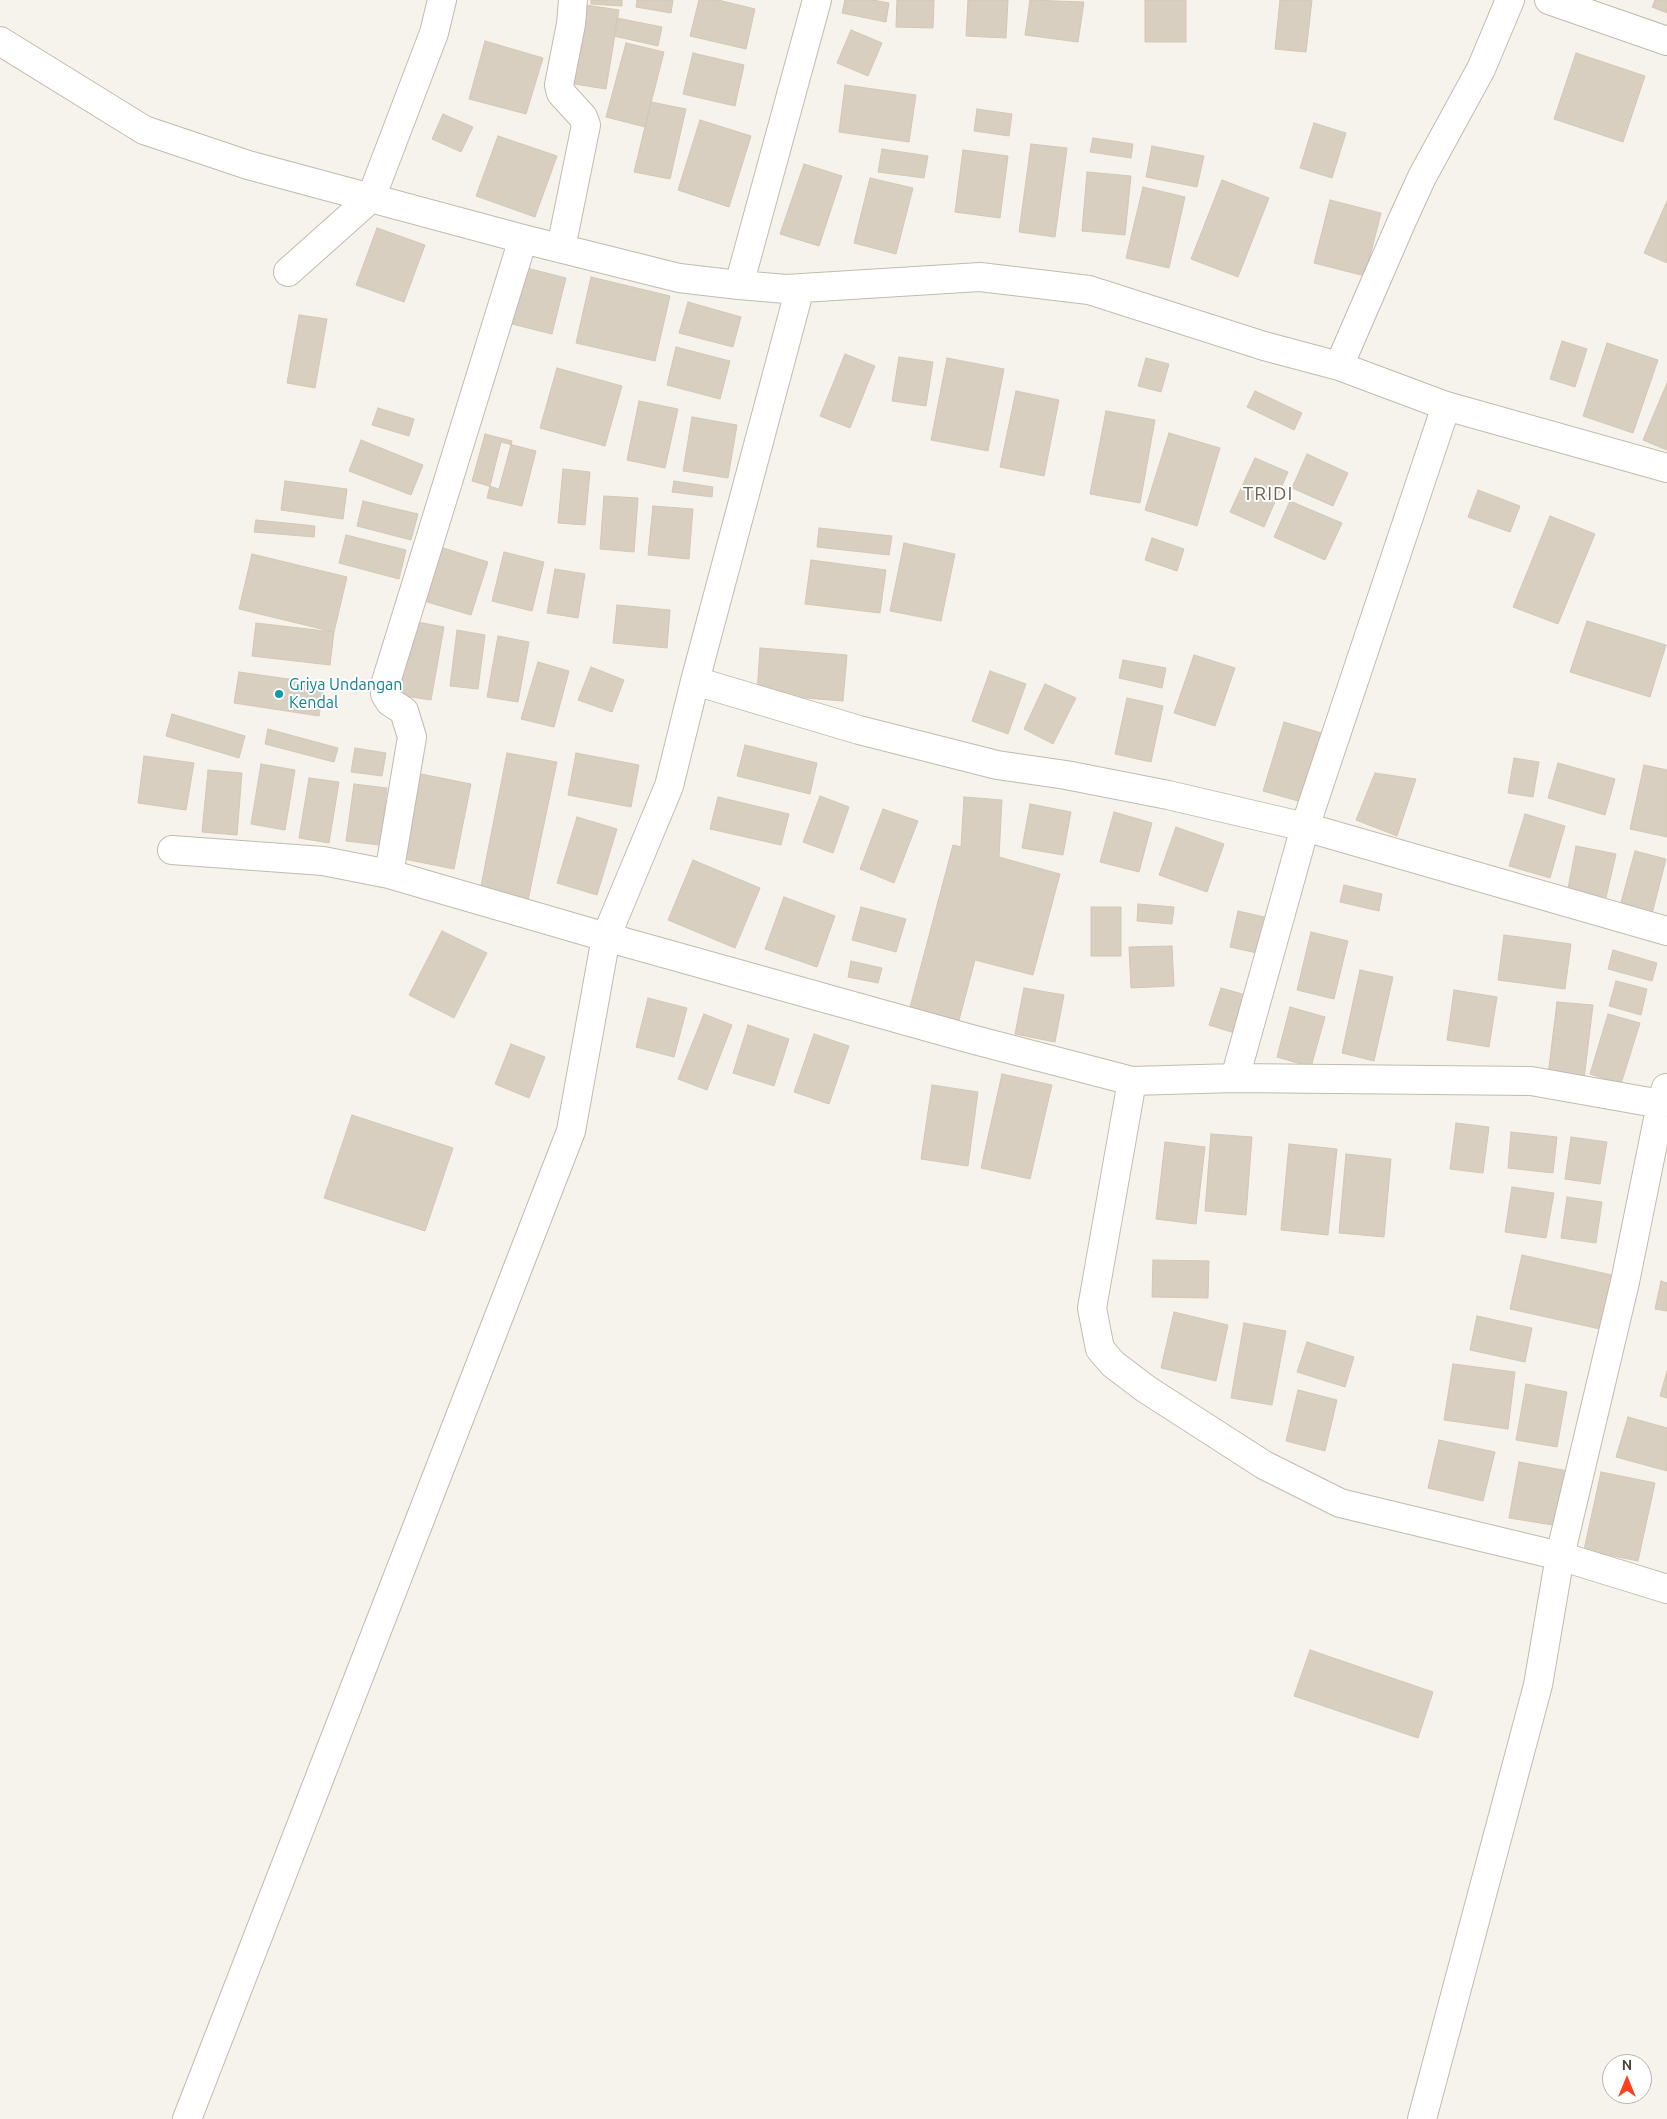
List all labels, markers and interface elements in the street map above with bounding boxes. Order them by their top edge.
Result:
district label: TRIDI [1242,483,1294,505]
place label: Griya Undangan Kendal [289,675,402,713]
marker: Griya Undangan Kendal [273,688,285,700]
north arrow [1602,2054,1652,2104]
text: N [1622,2057,1632,2073]

